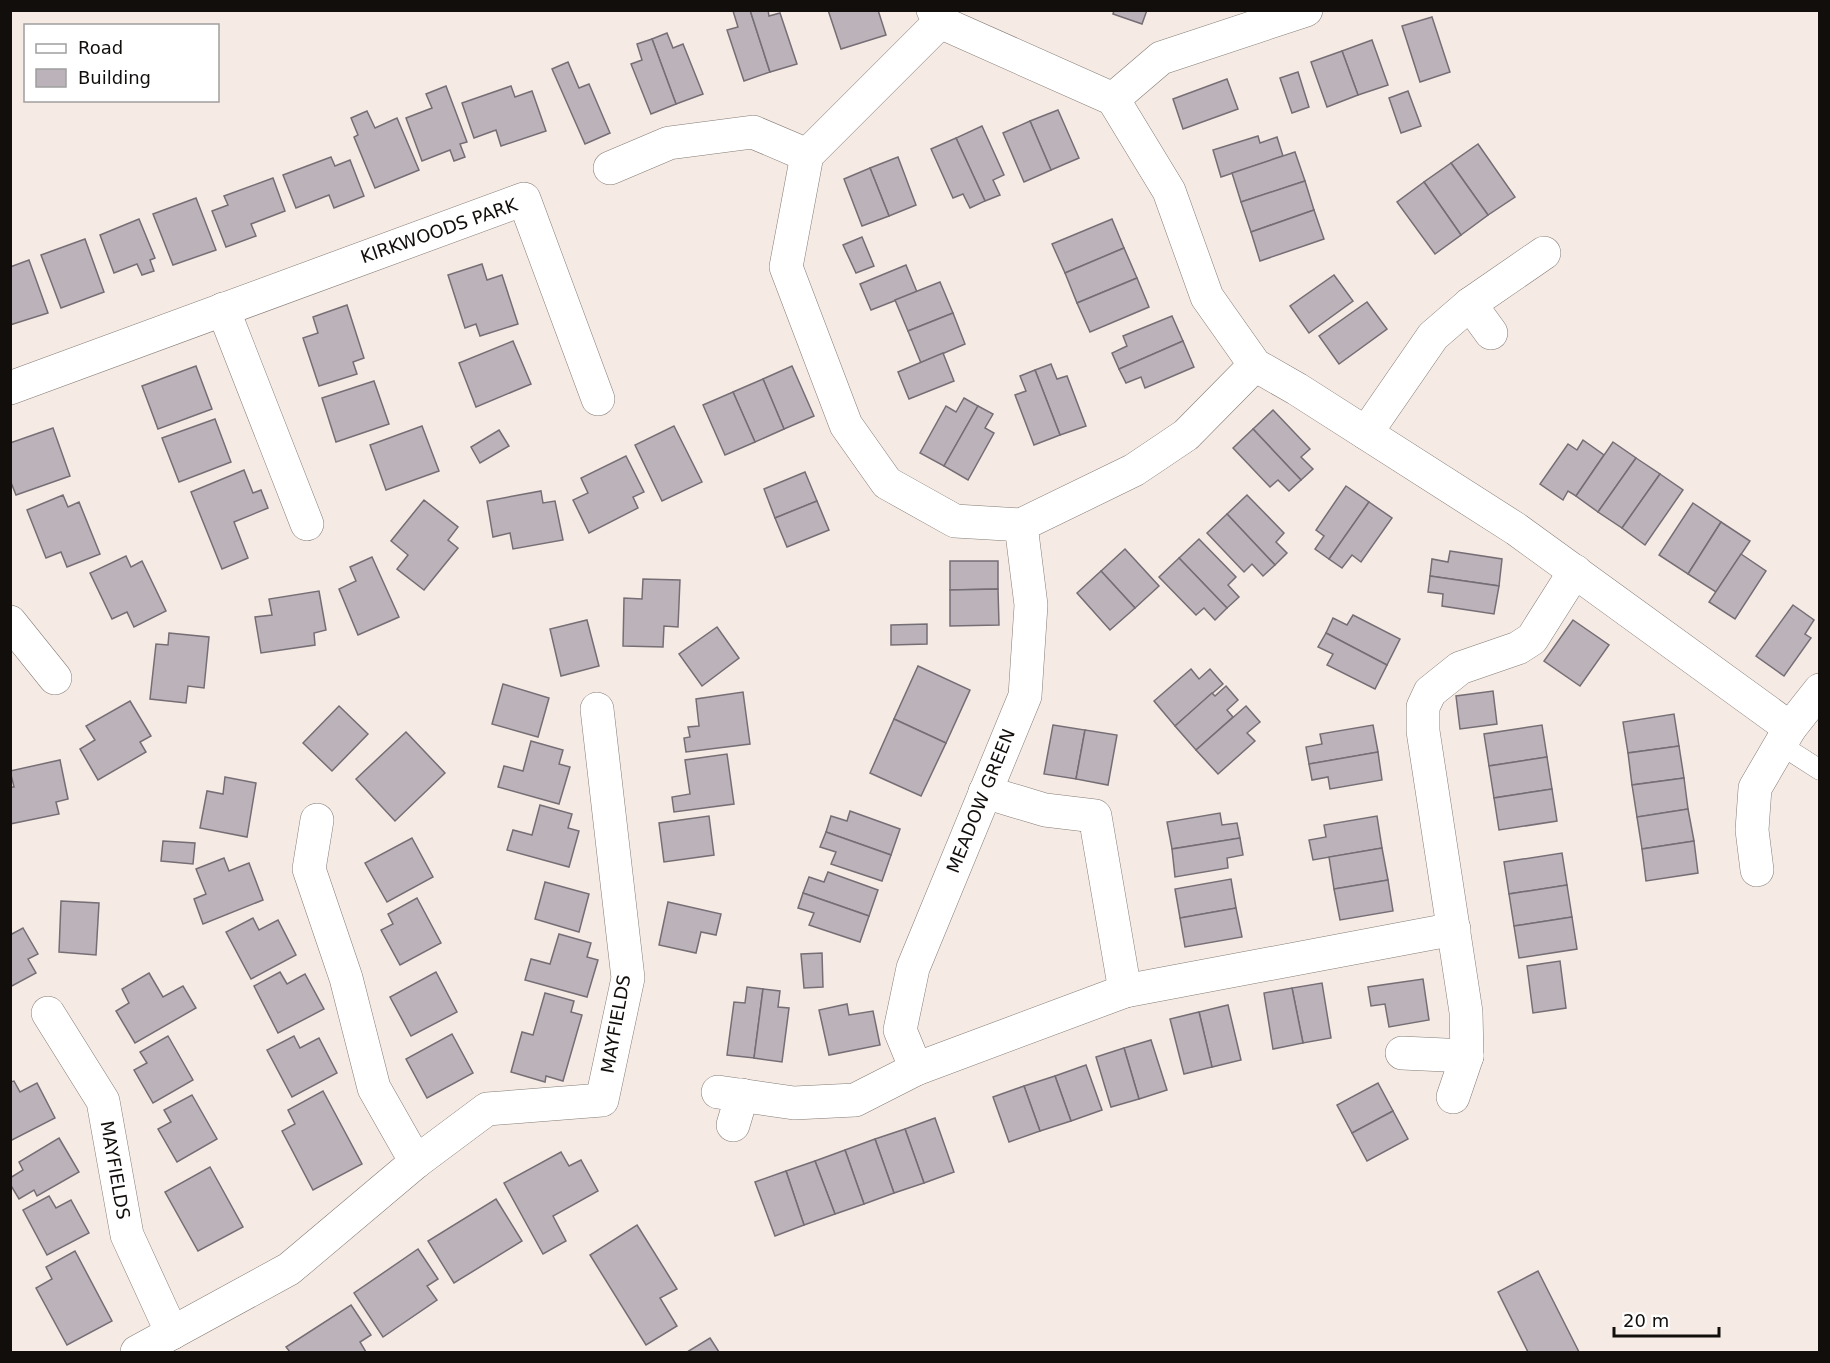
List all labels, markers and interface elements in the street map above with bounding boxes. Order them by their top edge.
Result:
legend [24,24,219,102]
text: Road [78,37,123,58]
text: Building [78,67,151,88]
street label: KIRKWOODS PARK [358,193,521,267]
street label: MEADOW GREEN [942,726,1019,876]
street label: MAYFIELDS [597,973,635,1075]
street label: MAYFIELDS [96,1119,134,1221]
scale bar [1614,1300,1719,1338]
text: 20 m [1623,1310,1669,1331]

